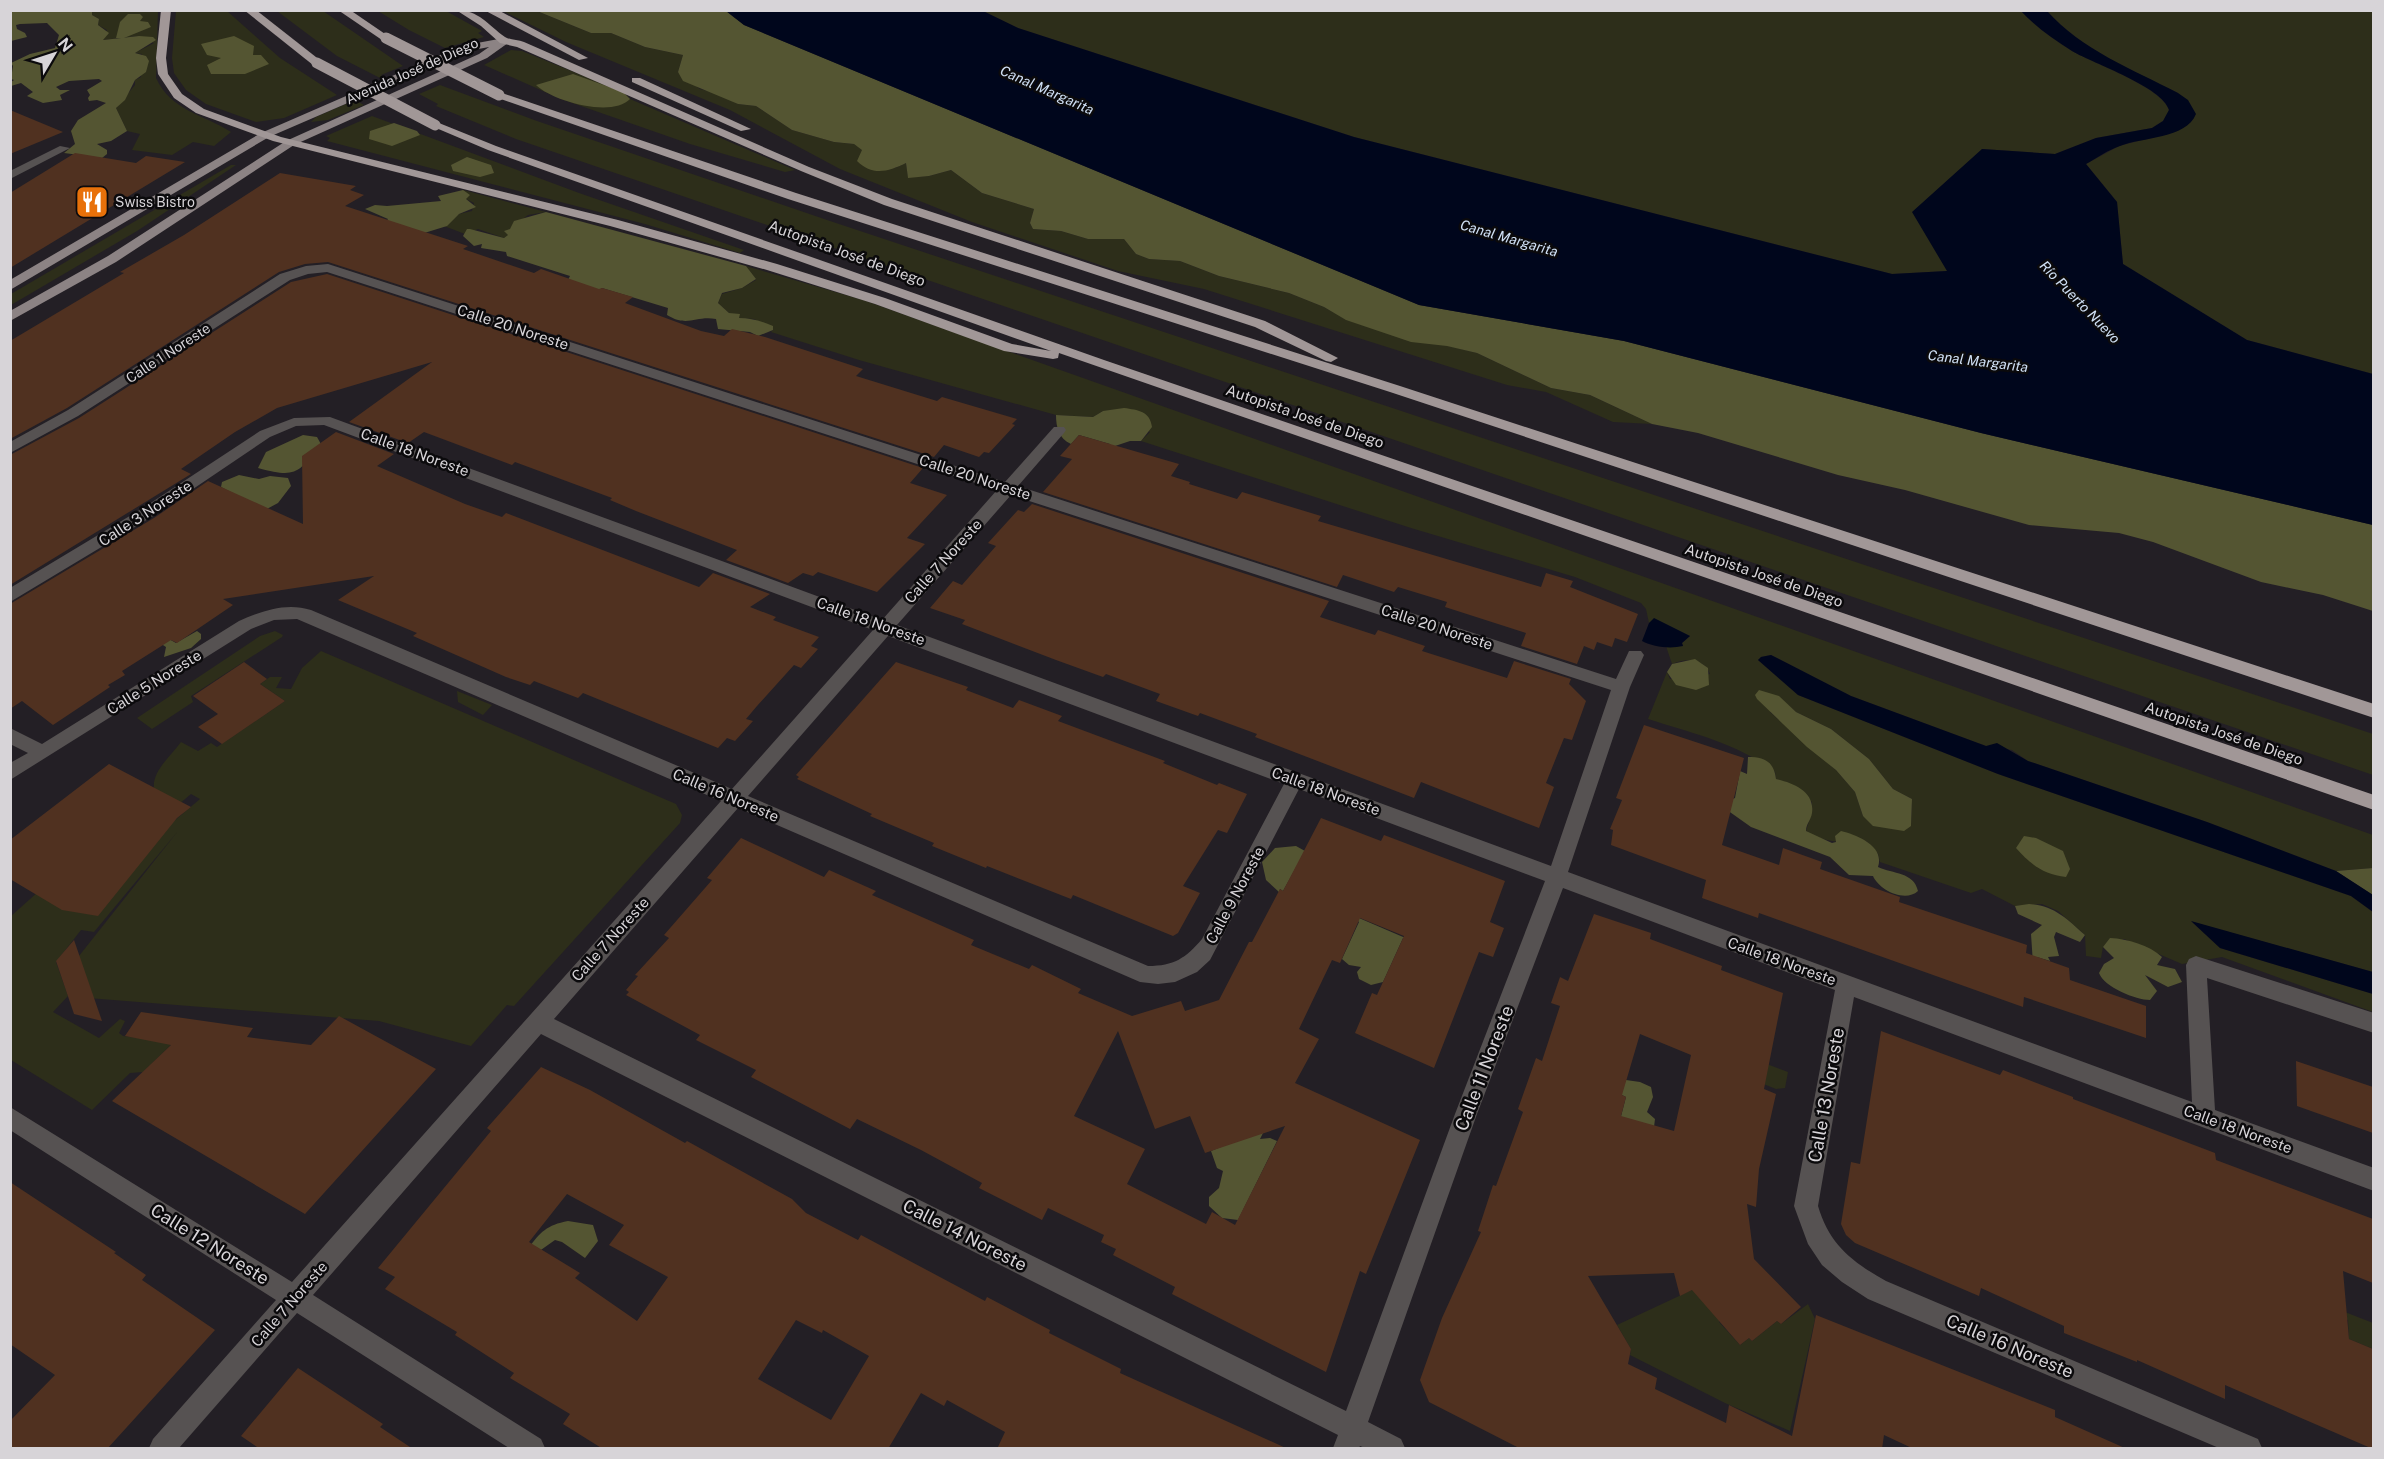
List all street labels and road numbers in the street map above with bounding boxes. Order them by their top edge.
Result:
street label: Avenida José de Diego [343,34,481,107]
street label: Autopista José de Diego [766,217,928,289]
street label: Calle 20 Noreste [455,301,571,353]
street label: Calle 1 Noreste [123,320,213,386]
street label: Autopista José de Diego [1224,381,1386,451]
street label: Calle 18 Noreste [359,425,471,479]
street label: Calle 20 Noreste [917,451,1033,503]
street label: Calle 3 Noreste [95,477,195,549]
street label: Calle 7 Noreste [901,516,985,606]
street label: Autopista José de Diego [1683,540,1845,610]
street label: Calle 18 Noreste [815,594,927,648]
street label: Calle 20 Noreste [1379,601,1495,653]
street label: Calle 5 Noreste [104,646,204,718]
street label: Autopista José de Diego [2143,698,2305,768]
street label: Calle 18 Noreste [1270,764,1382,818]
street label: Calle 16 Noreste [670,765,782,825]
street label: Calle 9 Noreste [1202,844,1268,946]
street label: Calle 7 Noreste [568,894,652,984]
street label: Calle 18 Noreste [1726,934,1838,988]
street label: Calle 11 Noreste [1450,1002,1518,1134]
street label: Calle 13 Noreste [1804,1026,1848,1164]
street label: Calle 18 Noreste [2182,1102,2294,1156]
street label: Calle 14 Noreste [899,1195,1031,1275]
street label: Calle 12 Noreste [147,1199,273,1289]
street label: Calle 7 Noreste [247,1258,331,1350]
street label: Calle 16 Noreste [1943,1310,2077,1382]

